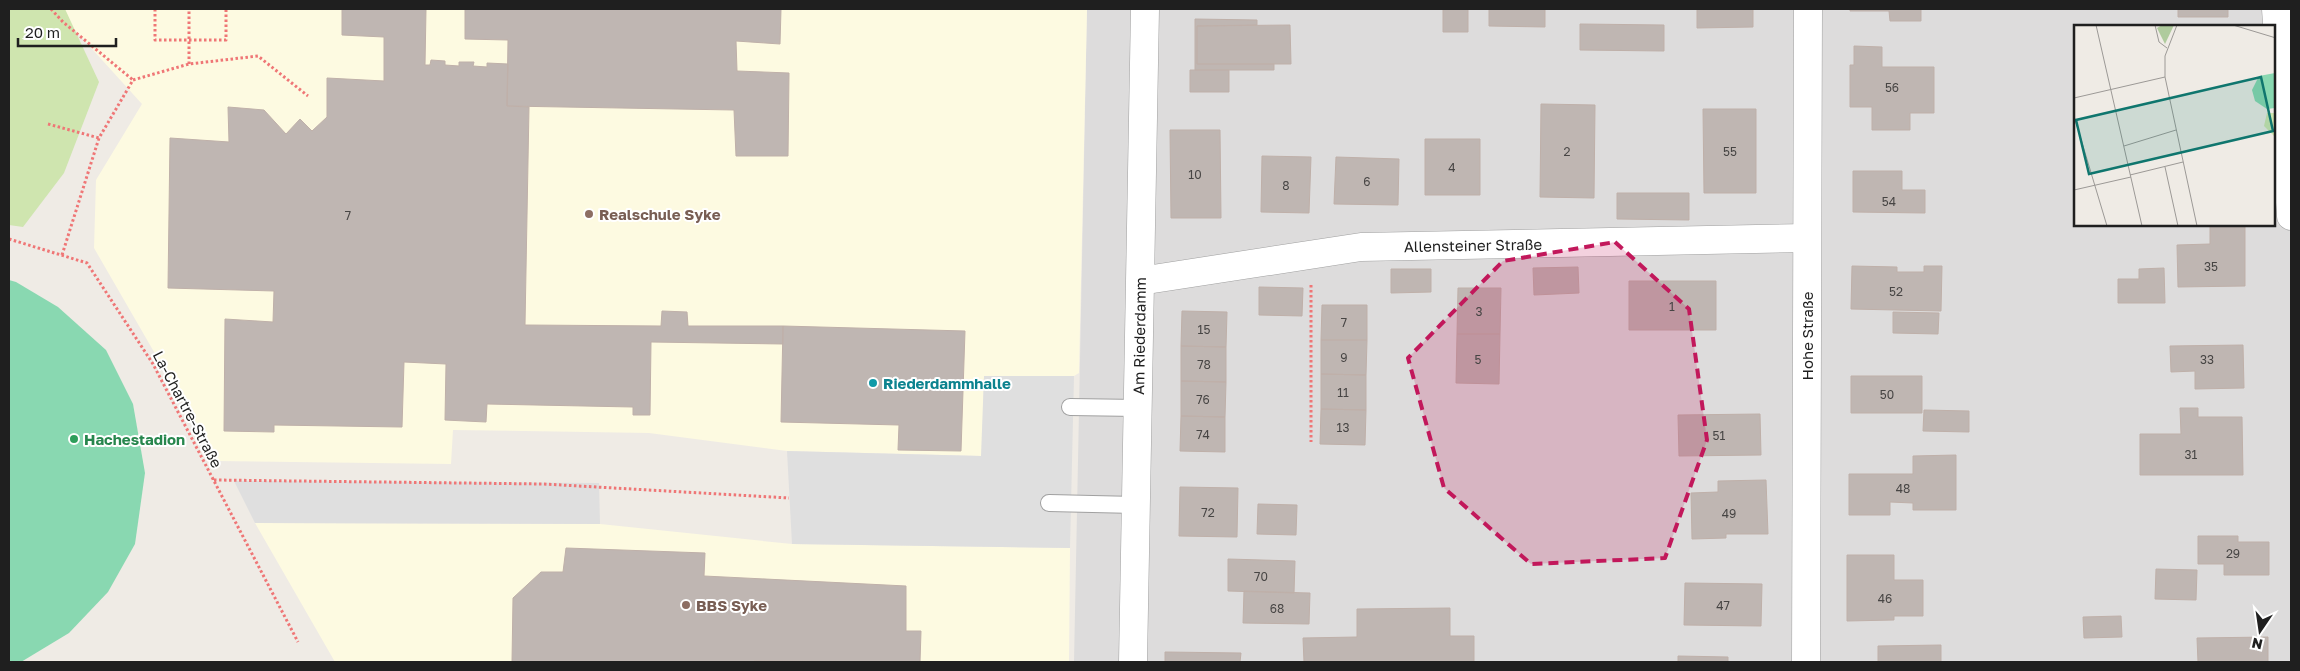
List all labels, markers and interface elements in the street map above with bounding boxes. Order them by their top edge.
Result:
scale bar [18,15,115,47]
text: 20 m [25,23,60,41]
inset map [2074,25,2275,226]
house number: 56 [1885,80,1899,95]
house number: 2 [1564,144,1571,159]
house number: 55 [1723,144,1737,159]
house number: 4 [1448,160,1456,175]
house number: 10 [1188,167,1202,182]
house number: 6 [1363,174,1371,189]
house number: 8 [1282,178,1290,193]
house number: 54 [1882,194,1896,209]
place label: Realschule Syke [599,205,721,223]
house number: 7 [345,208,351,223]
marker: Realschule Syke [583,208,595,220]
street label: Allensteiner Straße [1404,235,1543,255]
house number: 35 [2204,259,2218,274]
street label: Am Riederdamm [1129,277,1149,395]
house number: 52 [1889,284,1903,299]
street label: Hohe Straße [1798,291,1816,380]
house number: 1 [1669,299,1675,314]
house number: 3 [1475,304,1483,319]
house number: 7 [1341,315,1347,330]
house number: 15 [1198,322,1210,337]
street label: La-Chartre-Straße [150,347,227,471]
house number: 9 [1340,350,1348,365]
house number: 5 [1475,352,1482,367]
house number: 33 [2200,352,2214,367]
house number: 78 [1197,357,1211,372]
place label: Riederdammhalle [883,374,1011,392]
marker: Riederdammhalle [867,377,879,389]
house number: 11 [1337,385,1349,400]
house number: 50 [1880,387,1894,402]
house number: 76 [1196,392,1210,407]
house number: 13 [1337,420,1349,435]
house number: 74 [1196,427,1210,442]
house number: 51 [1713,428,1726,443]
place label: Hachestadion [84,430,185,448]
marker: Hachestadion [68,433,80,445]
house number: 31 [2185,447,2198,462]
house number: 48 [1896,481,1910,496]
house number: 72 [1201,505,1215,520]
house number: 49 [1722,506,1736,521]
house number: 29 [2226,546,2240,561]
house number: 70 [1254,569,1268,584]
house number: 46 [1878,591,1892,606]
place label: BBS Syke [696,596,767,614]
house number: 47 [1716,598,1730,613]
marker: BBS Syke [680,599,692,611]
house number: 68 [1270,601,1284,616]
north arrow [2235,606,2285,656]
text: N [2250,635,2264,654]

